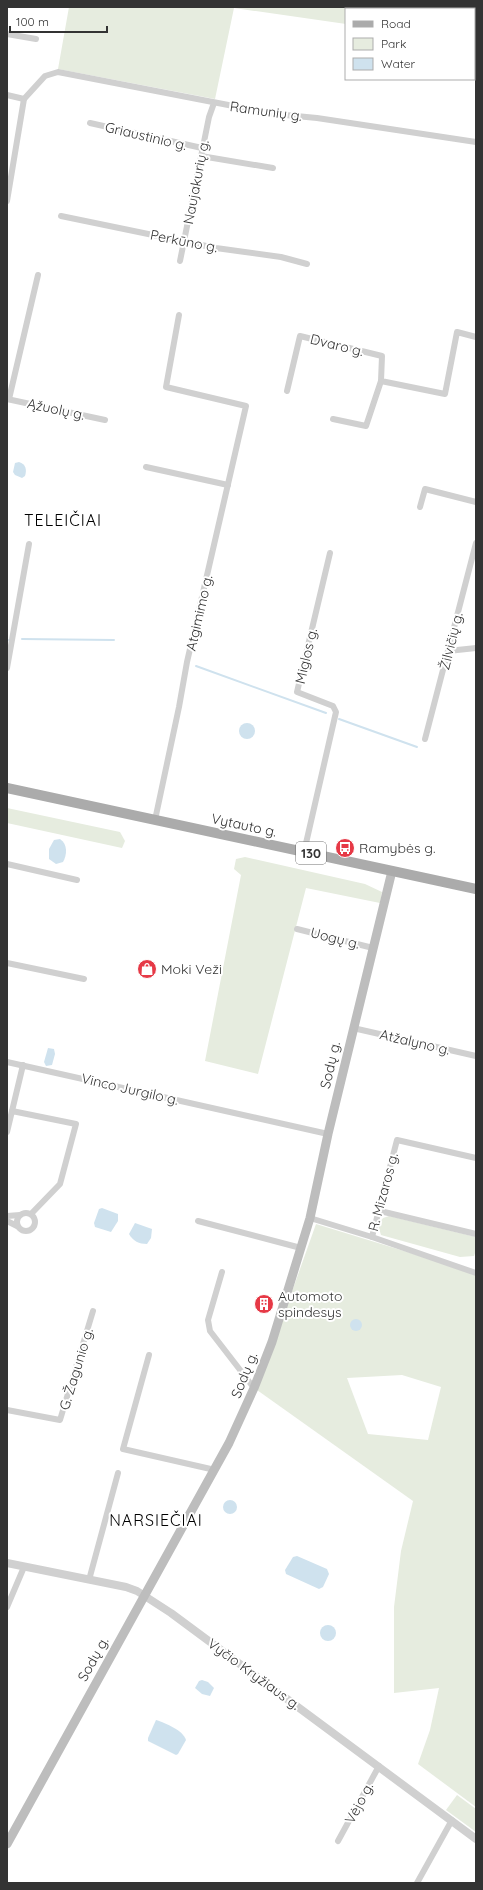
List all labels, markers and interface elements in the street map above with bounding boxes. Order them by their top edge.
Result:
scale bar [10,8,107,34]
legend [345,8,475,80]
text: 100 m [16,14,49,29]
text: Road [381,16,411,31]
text: Park [381,36,406,51]
text: Water [381,56,416,71]
street label: Ramunių g. [229,97,303,125]
street label: Griaustinio g. [103,118,189,154]
street label: Naujakurių g. [179,138,213,226]
street label: Perkūno g. [149,226,219,256]
street label: Dvaro g. [308,330,366,360]
street label: Ąžuolų g. [26,394,86,424]
district label: TELEIČIAI [24,510,102,530]
street label: Atgimimo g. [182,573,216,653]
street label: Žilvičių g. [435,610,467,672]
street label: Miglos g. [291,626,321,686]
street label: Vytauto g. [210,809,278,841]
bus stop icon: Ramybės g. [334,837,356,859]
place label: Ramybės g. [359,839,436,857]
road number: 130 [296,842,326,864]
street label: Uogų g. [309,923,361,953]
shop icon: Moki Veži [136,958,158,980]
place label: Moki Veži [161,960,222,978]
street label: Atžalyno g. [378,1025,452,1059]
street label: Sodų g. [316,1040,344,1090]
street label: Vinco Jurgilo g. [80,1069,180,1109]
street label: R. Mizaros g. [364,1151,402,1233]
place label: Automoto spindesys [278,1287,342,1321]
building icon: Automoto spindesys [253,1293,275,1315]
street label: G. Žagunio g. [55,1326,97,1412]
street label: Sodų g. [227,1349,261,1401]
district label: NARSIEČIAI [109,1510,203,1530]
street label: Sodų g. [73,1634,113,1684]
street label: Vyčio Kryžiaus g. [204,1634,304,1714]
street label: Vėjo g. [341,1779,377,1827]

